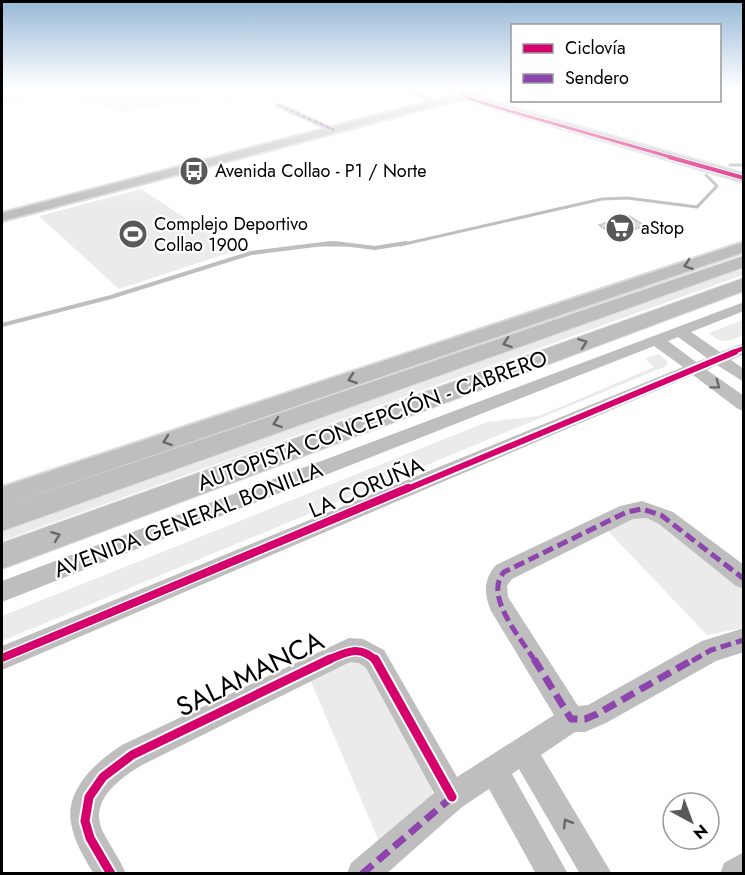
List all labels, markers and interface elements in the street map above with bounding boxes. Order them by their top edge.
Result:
legend [511,24,721,102]
text: Ciclovía [565,35,626,61]
text: Sendero [565,65,629,91]
bus stop icon: Avenida Collao - P1 / Norte [178,155,210,187]
place label: Avenida Collao - P1 / Norte [215,158,426,184]
place label: Complejo Deportivo Collao 1900 [154,211,308,258]
supermarket icon: aStop [604,212,636,244]
place label: aStop [641,215,684,241]
sports icon: Complejo Deportivo Collao 1900 [117,218,149,250]
one-way arrow [683,258,694,271]
one-way arrow [503,335,513,348]
one-way arrow [577,337,588,350]
street label: AUTOPISTA CONCEPCIÓN - CABRERO [192,342,552,498]
one-way arrow [347,371,358,384]
one-way arrow [709,378,720,389]
one-way arrow [272,415,283,428]
one-way arrow [163,434,173,446]
street label: LA CORUÑA [304,448,429,526]
street label: AVENIDA GENERAL BONILLA [49,453,327,585]
one-way arrow [51,530,61,543]
street label: SALAMANCA [169,621,330,726]
north arrow [661,791,721,851]
one-way arrow [563,819,574,829]
text: N [688,819,713,845]

